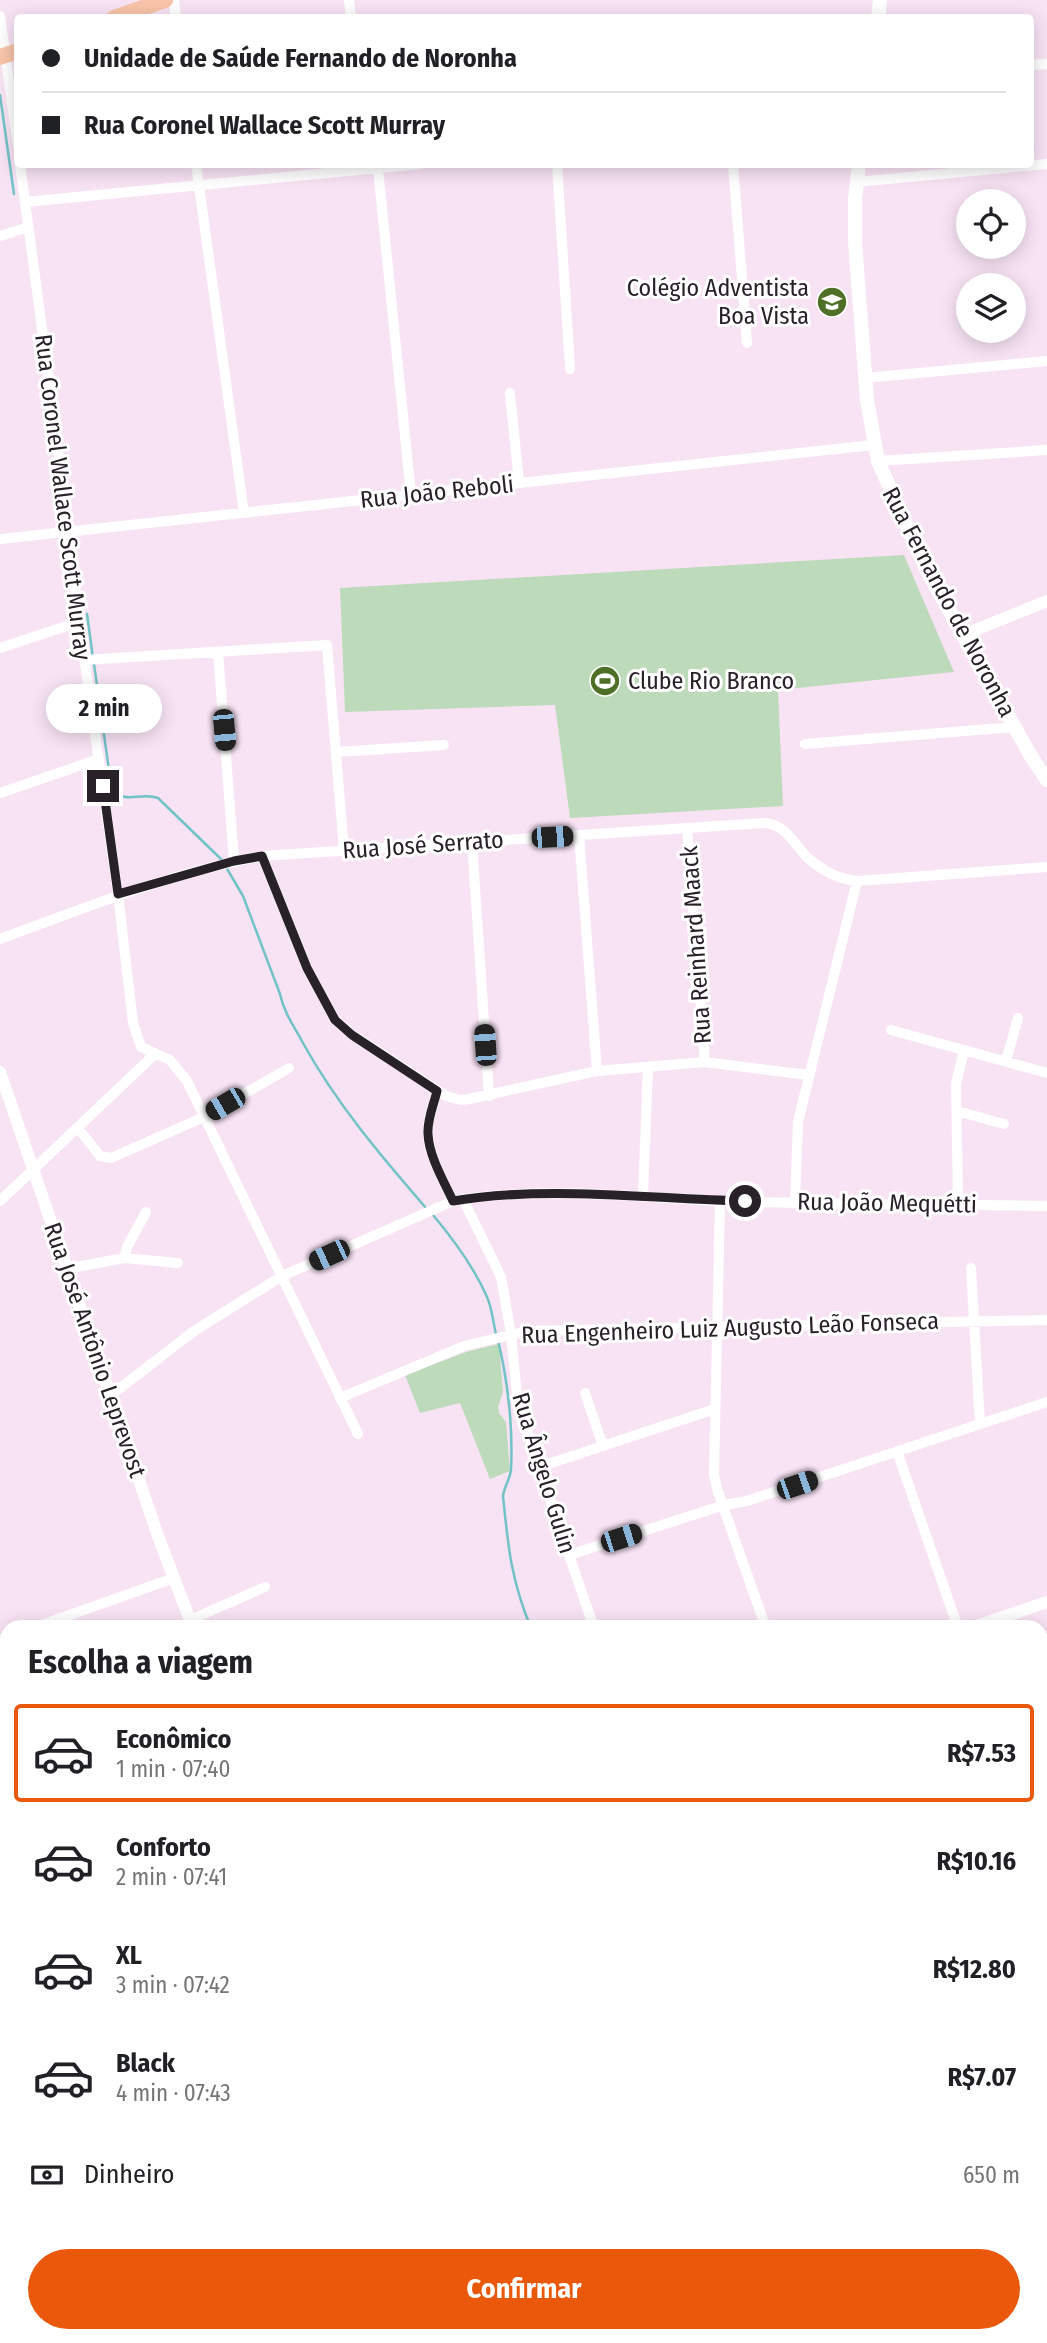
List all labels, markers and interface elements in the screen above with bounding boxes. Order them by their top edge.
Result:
text: Unidade de Saúde Fernando de Noronha [84,43,517,74]
text: Rua Coronel Wallace Scott Murray [84,110,445,141]
map controls [956,189,1026,343]
button: locate [956,189,1026,259]
button: layers [956,273,1026,343]
place label: Colégio Adventista Boa Vista [627,274,809,330]
school or university icon: Colégio Adventista Boa Vista [815,285,849,319]
street label: Rua Coronel Wallace Scott Murray [29,333,97,662]
street label: Rua João Reboli [359,470,515,514]
street label: Rua Fernando de Noronha [877,482,1021,722]
sports icon: Clube Rio Branco [588,664,622,698]
place label: Clube Rio Branco [628,667,794,695]
callout: 2 min [45,684,161,734]
text: 2 min [79,694,130,722]
car [212,708,237,752]
route end [87,770,119,802]
street label: Rua José Serrato [341,825,505,865]
car [531,825,574,849]
street label: Rua Reinhard Maack [675,844,717,1045]
car [474,1023,497,1067]
car [202,1084,249,1124]
route start [729,1185,761,1217]
street label: Rua João Mequétti [797,1187,977,1219]
street label: Rua José Antônio Leprevost [38,1219,152,1481]
car [306,1237,353,1273]
street label: Rua Engenheiro Luiz Augusto Leão Fonseca [521,1307,939,1349]
street label: Rua Ângelo Gulin [506,1389,582,1557]
car [774,1468,821,1502]
car [598,1522,645,1554]
text: Escolha a viagem [28,1643,253,1681]
icon: car [32,1722,95,1785]
text: Econômico [116,1724,231,1755]
text: R$7.53 [947,1738,1016,1769]
text: 1 min · 07:40 [116,1755,230,1783]
icon: car [32,1830,95,1893]
text: Conforto [116,1832,211,1863]
text: R$10.16 [936,1846,1016,1877]
text: 2 min · 07:41 [116,1863,227,1891]
icon: car [32,1938,95,2001]
text: XL [116,1940,142,1971]
text: R$12.80 [933,1954,1016,1985]
text: 3 min · 07:42 [116,1971,230,1999]
icon: car [32,2046,95,2109]
text: Black [116,2048,175,2079]
text: R$7.07 [948,2062,1016,2093]
text: 4 min · 07:43 [116,2079,231,2107]
icon: cash [28,2156,66,2194]
text: Dinheiro [84,2159,174,2190]
text: 650 m [963,2161,1020,2189]
button: Confirmar [28,2249,1020,2329]

